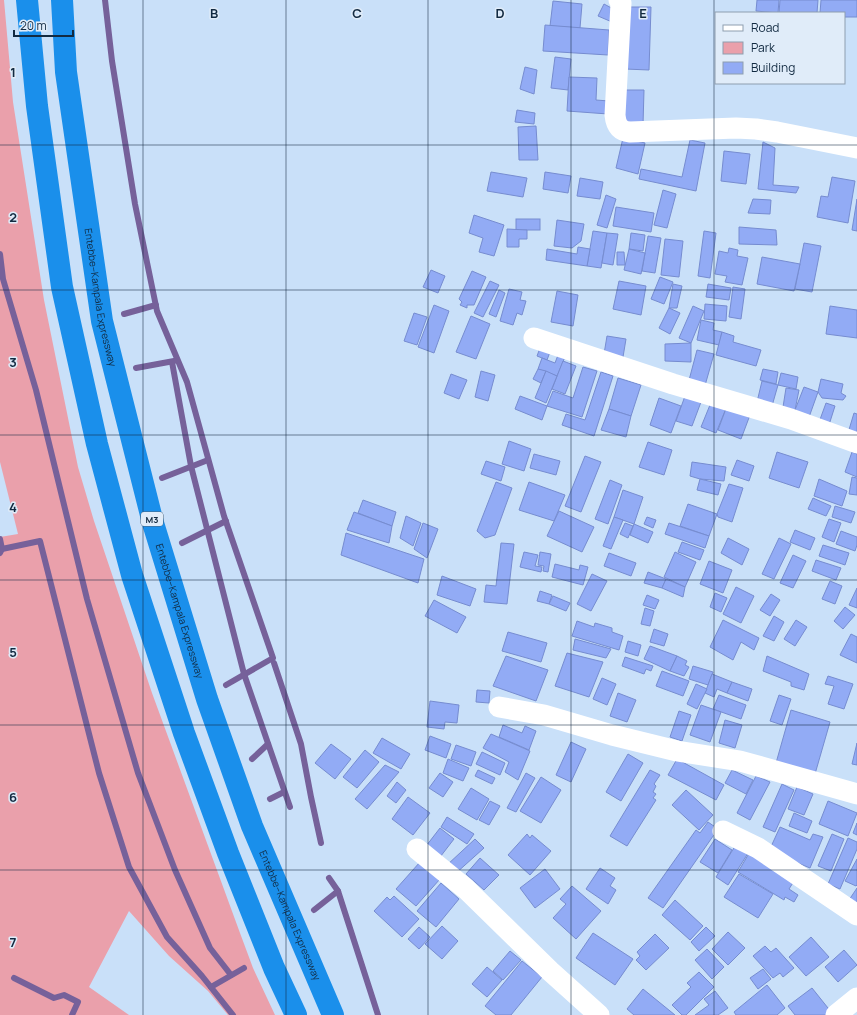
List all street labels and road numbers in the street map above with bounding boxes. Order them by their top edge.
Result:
street label: Entebbe–Kampala Expressway [82,227,120,368]
road number: M3 [141,512,163,526]
street label: Entebbe–Kampala Expressway [153,542,207,681]
street label: Entebbe–Kampala Expressway [256,848,325,983]

